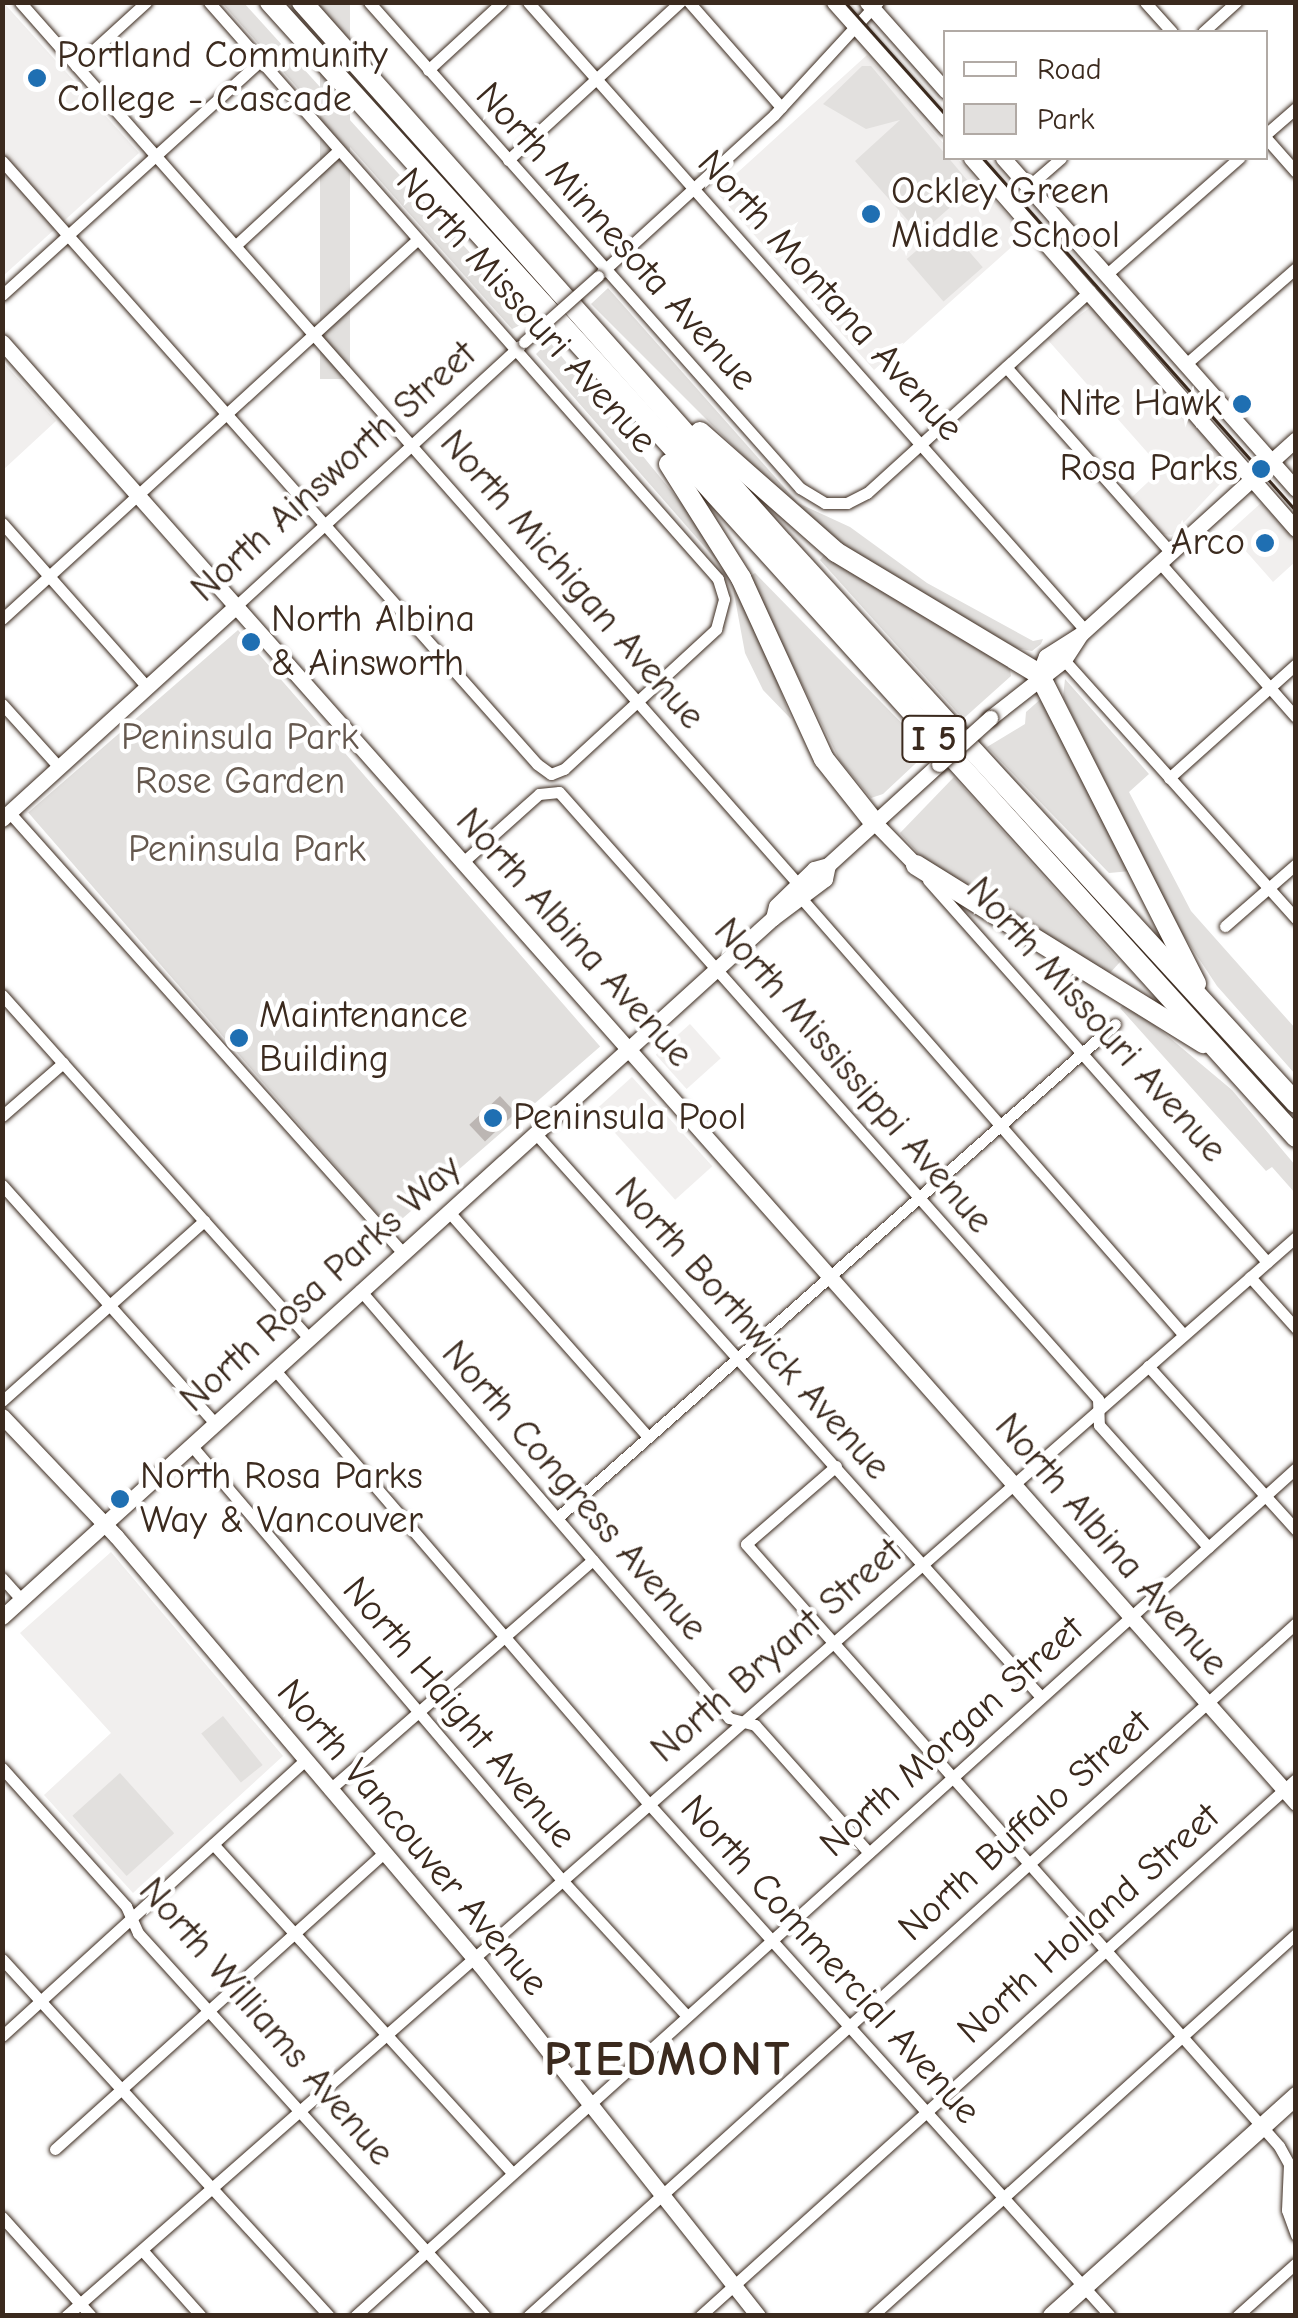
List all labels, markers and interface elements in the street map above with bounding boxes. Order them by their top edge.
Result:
legend [943,30,1268,160]
place label: Portland Community College - Cascade [57,33,388,122]
text: Road [1037,52,1102,87]
marker: Portland Community College - Cascade [26,67,48,89]
street label: North Minnesota Avenue [466,74,766,400]
text: Park [1037,102,1094,137]
street label: North Montana Avenue [687,141,973,451]
street label: North Missouri Avenue [386,159,666,463]
place label: Ockley Green Middle School [891,169,1120,258]
marker: Ockley Green Middle School [860,203,882,225]
street label: North Ainsworth Street [182,332,486,612]
place label: Nite Hawk [1059,381,1222,427]
marker: Nite Hawk [1231,393,1253,415]
street label: North Michigan Avenue [430,421,714,739]
place label: Rosa Parks [1059,446,1238,492]
marker: Rosa Parks [1248,456,1274,482]
place label: Arco [1171,520,1245,566]
marker: Arco [1254,532,1276,554]
place label: North Albina & Ainsworth [271,597,475,686]
marker: North Albina & Ainsworth [240,631,262,653]
road number: I 5 [899,709,969,769]
park label: Peninsula Park Rose Garden [121,715,359,804]
street label: North Albina Avenue [446,799,702,1077]
park label: Peninsula Park [128,827,366,873]
street label: North Missouri Avenue [956,868,1236,1172]
street label: North Mississippi Avenue [704,909,1002,1243]
place label: Maintenance Building [259,993,468,1082]
marker: Maintenance Building [228,1027,250,1049]
place label: Peninsula Pool [513,1095,746,1141]
marker: Peninsula Pool [482,1107,504,1129]
street label: North Rosa Parks Way [171,1146,471,1422]
street label: North Borthwick Avenue [604,1169,900,1489]
street label: North Congress Avenue [431,1332,717,1650]
street label: North Albina Avenue [985,1405,1237,1685]
place label: North Rosa Parks Way & Vancouver [140,1454,423,1544]
marker: North Rosa Parks Way & Vancouver [109,1488,131,1510]
street label: North Bryant Street [642,1529,912,1773]
street label: North Haight Avenue [332,1568,586,1858]
street label: North Morgan Street [811,1607,1093,1867]
street label: North Vancouver Avenue [266,1671,558,2005]
street label: North Buffalo Street [890,1701,1160,1951]
street label: North Commercial Avenue [670,1786,990,2134]
street label: North Holland Street [949,1794,1229,2054]
street label: North Williams Avenue [129,1869,403,2175]
district label: PIEDMONT [544,2031,792,2089]

